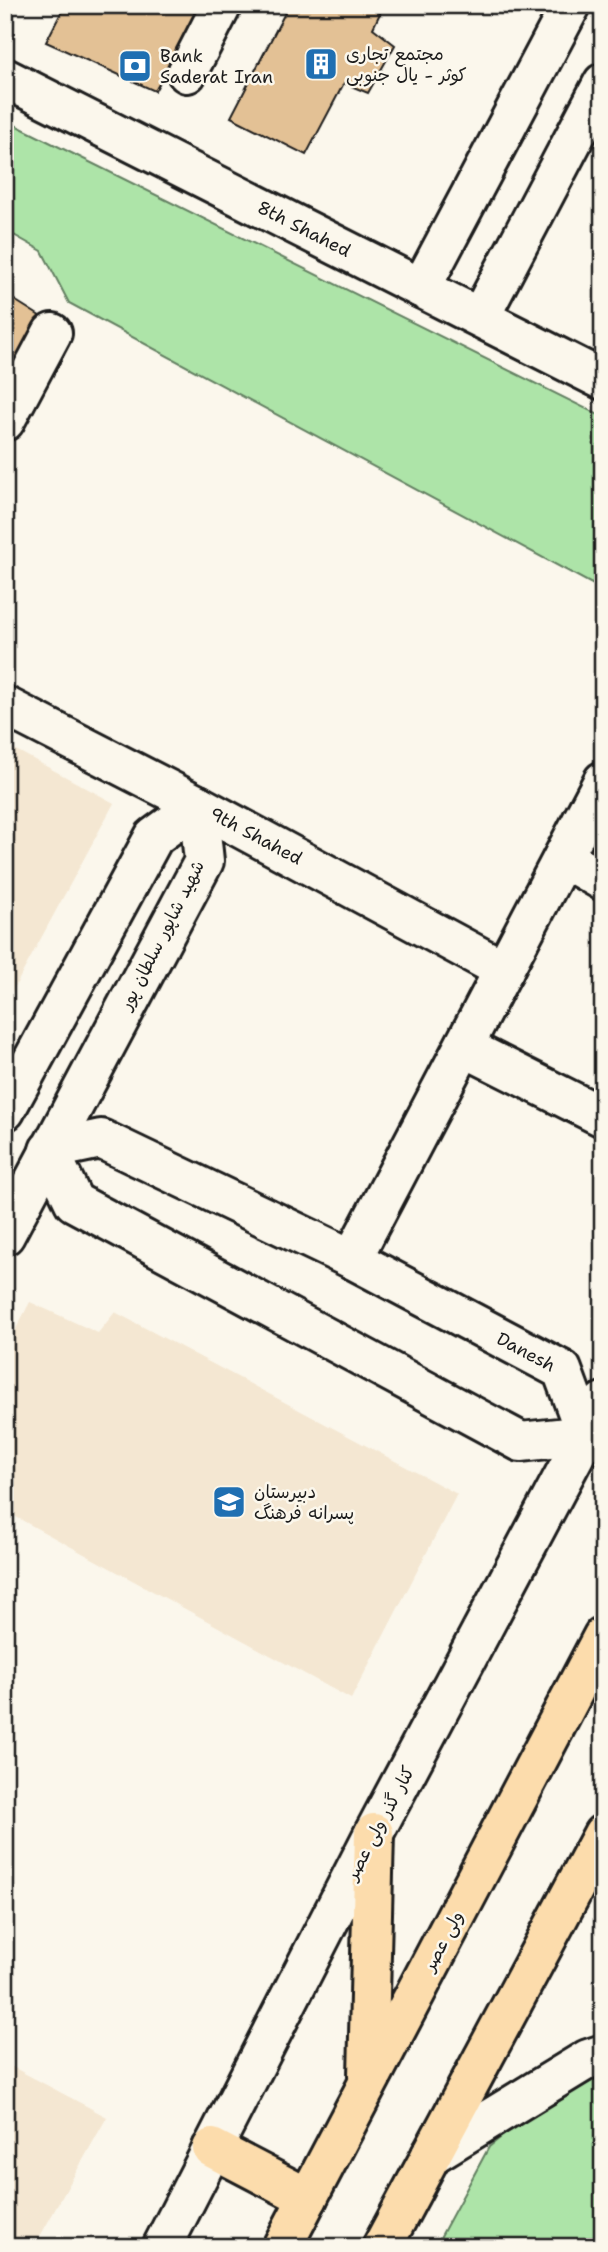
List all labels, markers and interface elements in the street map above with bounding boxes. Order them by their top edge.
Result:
place label: مجتمع تجاری کوثر - یال جنوبی [346,42,467,87]
place label: Bank Saderat Iran [160,44,273,89]
building icon: مجتمع تجاری کوثر - یال جنوبی [302,45,340,83]
bank icon: Bank Saderat Iran [116,47,154,85]
street label: 8th Shahed [253,195,355,263]
street label: 9th Shahed [205,801,307,871]
street label: شهید شاپور سلطان پور [113,856,210,1016]
street label: Danesh [492,1326,560,1378]
place label: دبیرستان پسرانه فرهنگ [254,1480,354,1525]
school or university icon: دبیرستان پسرانه فرهنگ [210,1483,248,1521]
street label: کنار گذر ولی عصر [339,1762,420,1886]
street label: ولی عصر [416,1907,469,1977]

